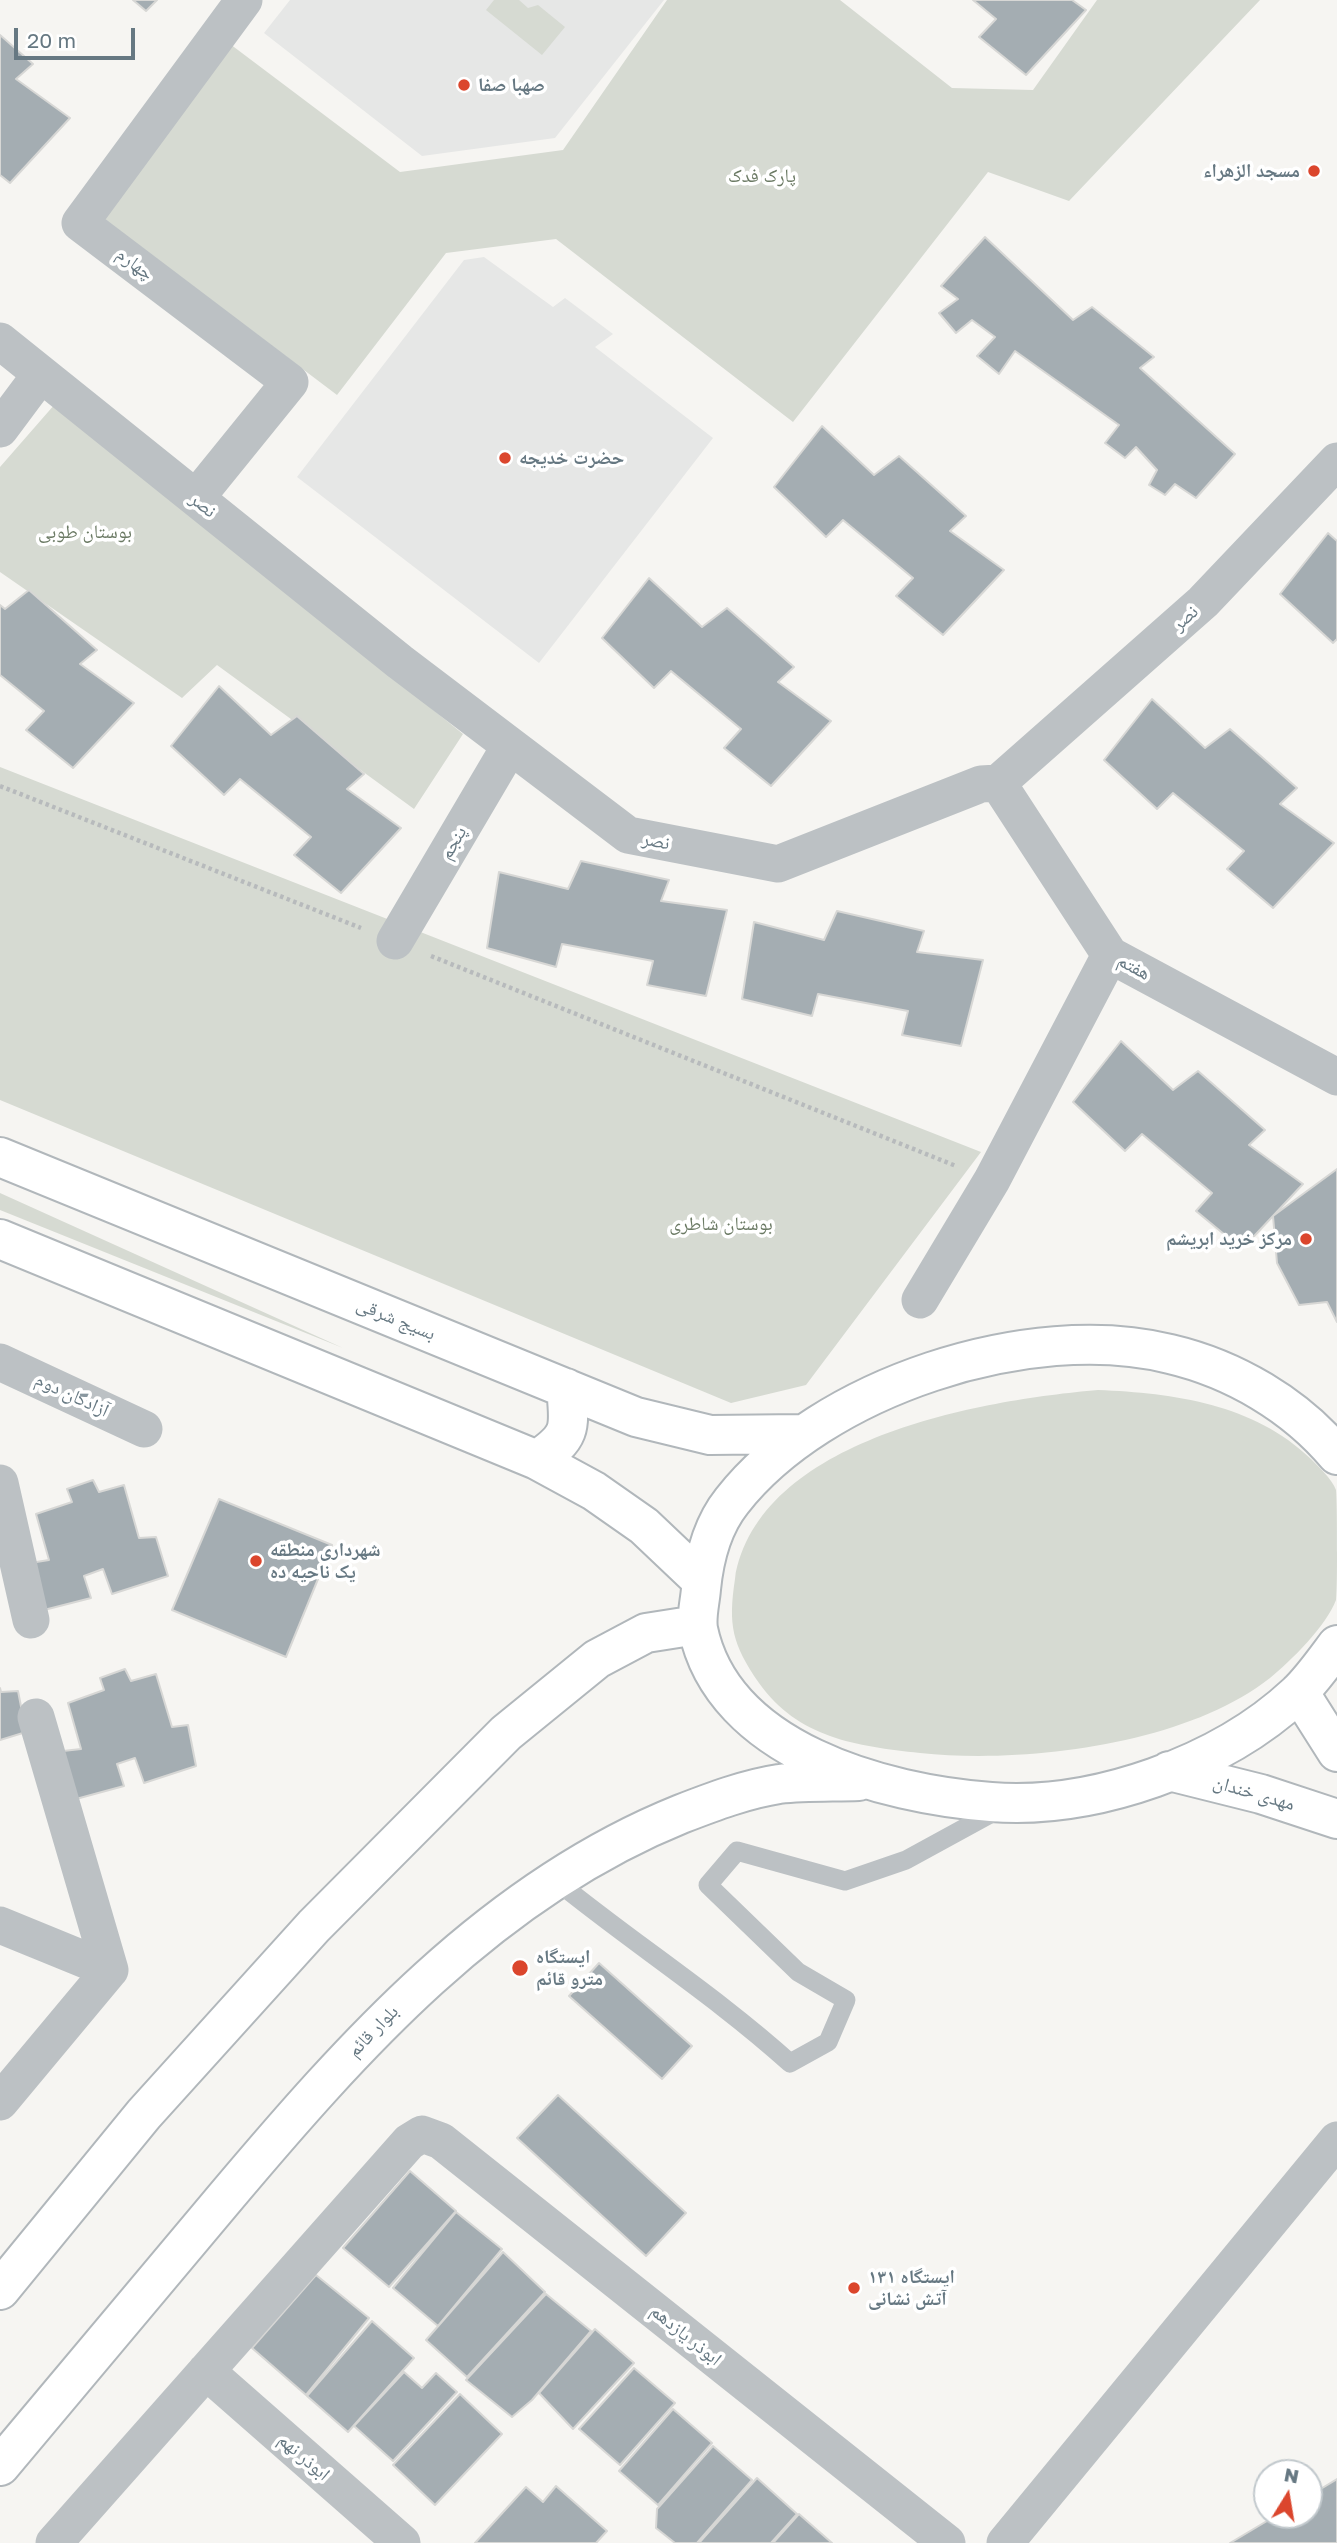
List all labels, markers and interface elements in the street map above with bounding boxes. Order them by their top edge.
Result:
scale bar [18,14,138,58]
text: 20 m [27,27,76,53]
place label: صهبا صفا [478,74,545,96]
marker: صهبا صفا [456,77,472,93]
place label: مسجد الزهراء [1203,160,1300,182]
marker: مسجد الزهراء [1306,163,1322,179]
park label: پارک فدک [728,165,796,187]
street label: چهارم [112,243,158,285]
place label: حضرت خدیجه [519,447,624,469]
marker: حضرت خدیجه [497,450,513,466]
street label: نصر [185,487,221,523]
park label: بوستان طوبی [38,521,132,543]
street label: نصر [1167,600,1203,636]
street label: پنجم [434,822,472,864]
street label: نصر [640,827,672,855]
street label: هفتم [1114,949,1154,985]
park label: بوستان شاطری [669,1213,773,1235]
place label: مرکز خرید ابریشم [1166,1228,1292,1250]
marker: مرکز خرید ابریشم [1298,1231,1314,1247]
street label: بسیج شرقی [353,1293,439,1345]
street label: آزادگان دوم [31,1368,113,1422]
place label: شهرداری منطقه یک ناحیه ده [270,1539,381,1583]
marker: شهرداری منطقه یک ناحیه ده [248,1553,264,1569]
street label: مهدی خندان [1211,1771,1297,1815]
place label: ایستگاه مترو قائم [536,1946,603,1990]
marker: ایستگاه مترو قائم [510,1958,530,1978]
street label: بلوار قائم [343,2000,403,2062]
place label: ایستگاه ۱۳۱ آتش نشانی [868,2266,955,2310]
marker: ایستگاه ۱۳۱ آتش نشانی [846,2280,862,2296]
street label: ابوذر یازدهم [646,2299,726,2371]
street label: ابوذر نهم [273,2428,335,2486]
north arrow [1253,2459,1323,2529]
text: N [1282,2462,1301,2488]

